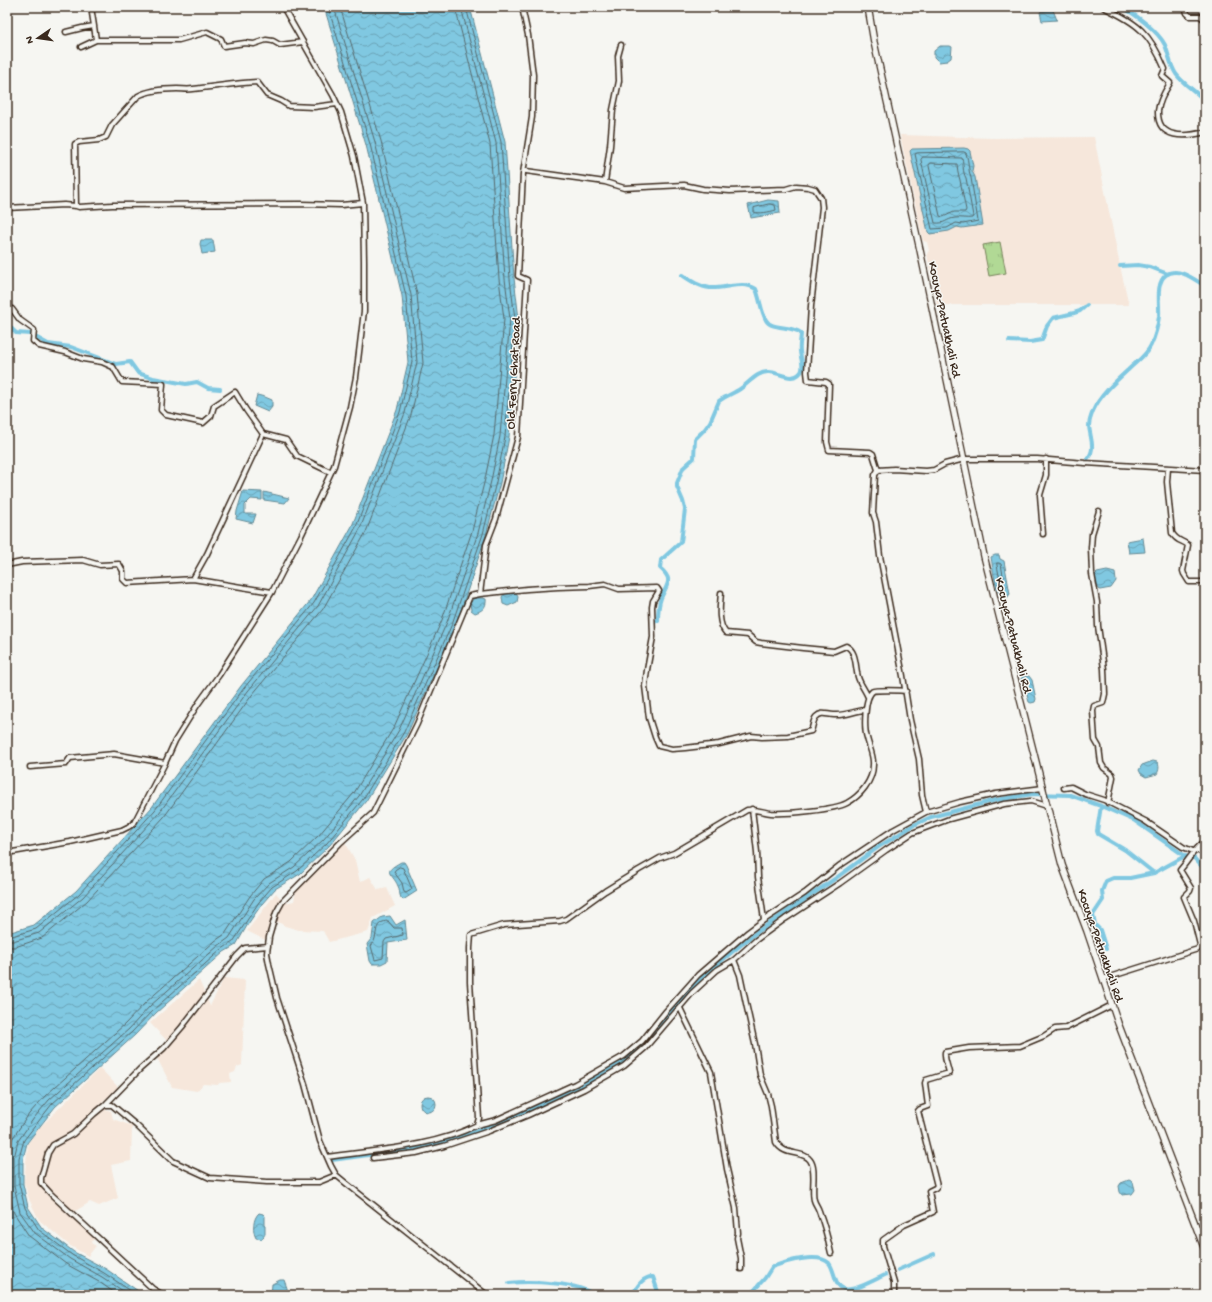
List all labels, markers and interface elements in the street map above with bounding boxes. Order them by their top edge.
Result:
north arrow [18,18,58,58]
text: N [24,35,37,45]
street label: Kocuya-Patuakhali Rd [924,260,963,380]
street label: Old Ferry Ghat Road [504,315,525,430]
street label: Kocuya-Patuakhali Rd [991,576,1034,696]
street label: Kocuya-Patuakhali Rd [1073,887,1126,1005]

